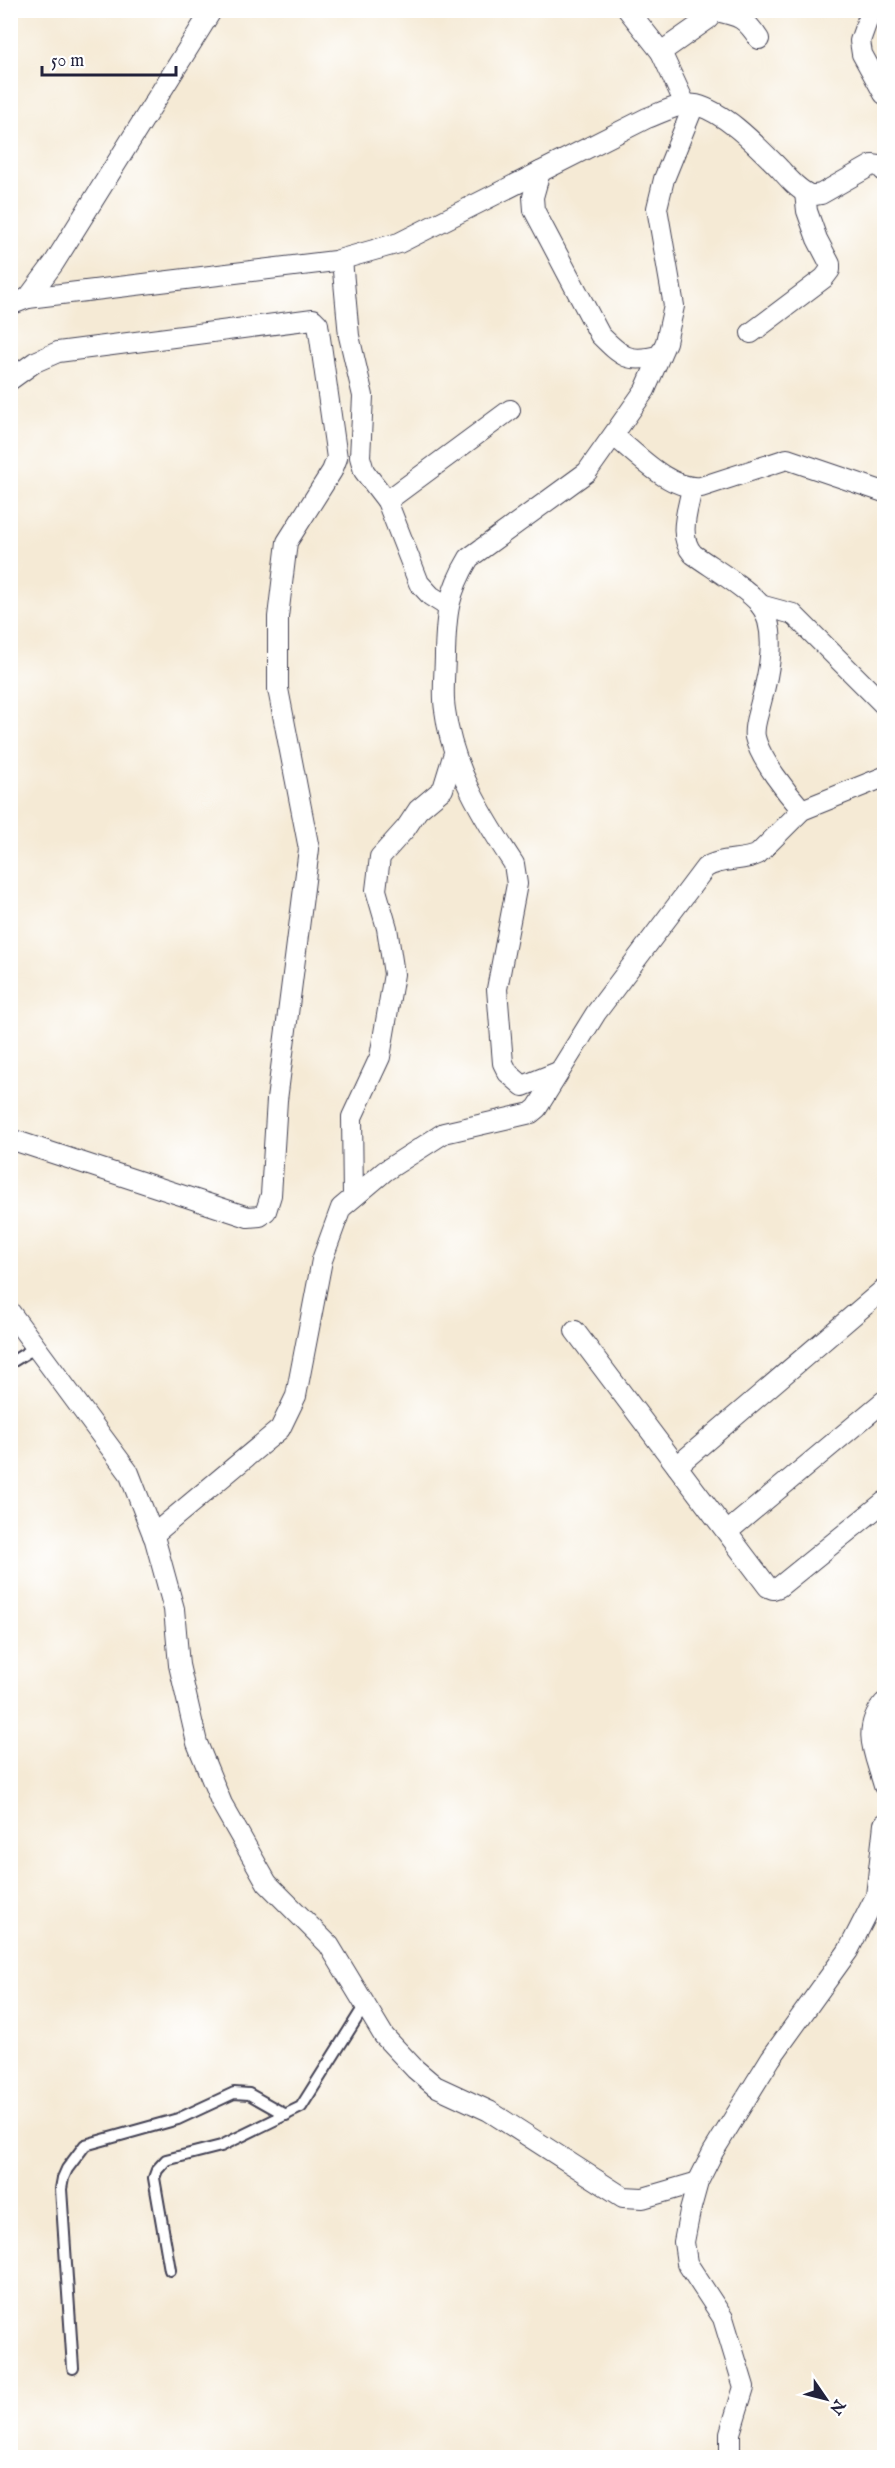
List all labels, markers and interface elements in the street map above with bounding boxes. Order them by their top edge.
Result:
scale bar [42,39,176,77]
text: 50 m [51,50,84,73]
north arrow [796,2369,856,2429]
text: N [824,2394,849,2418]

